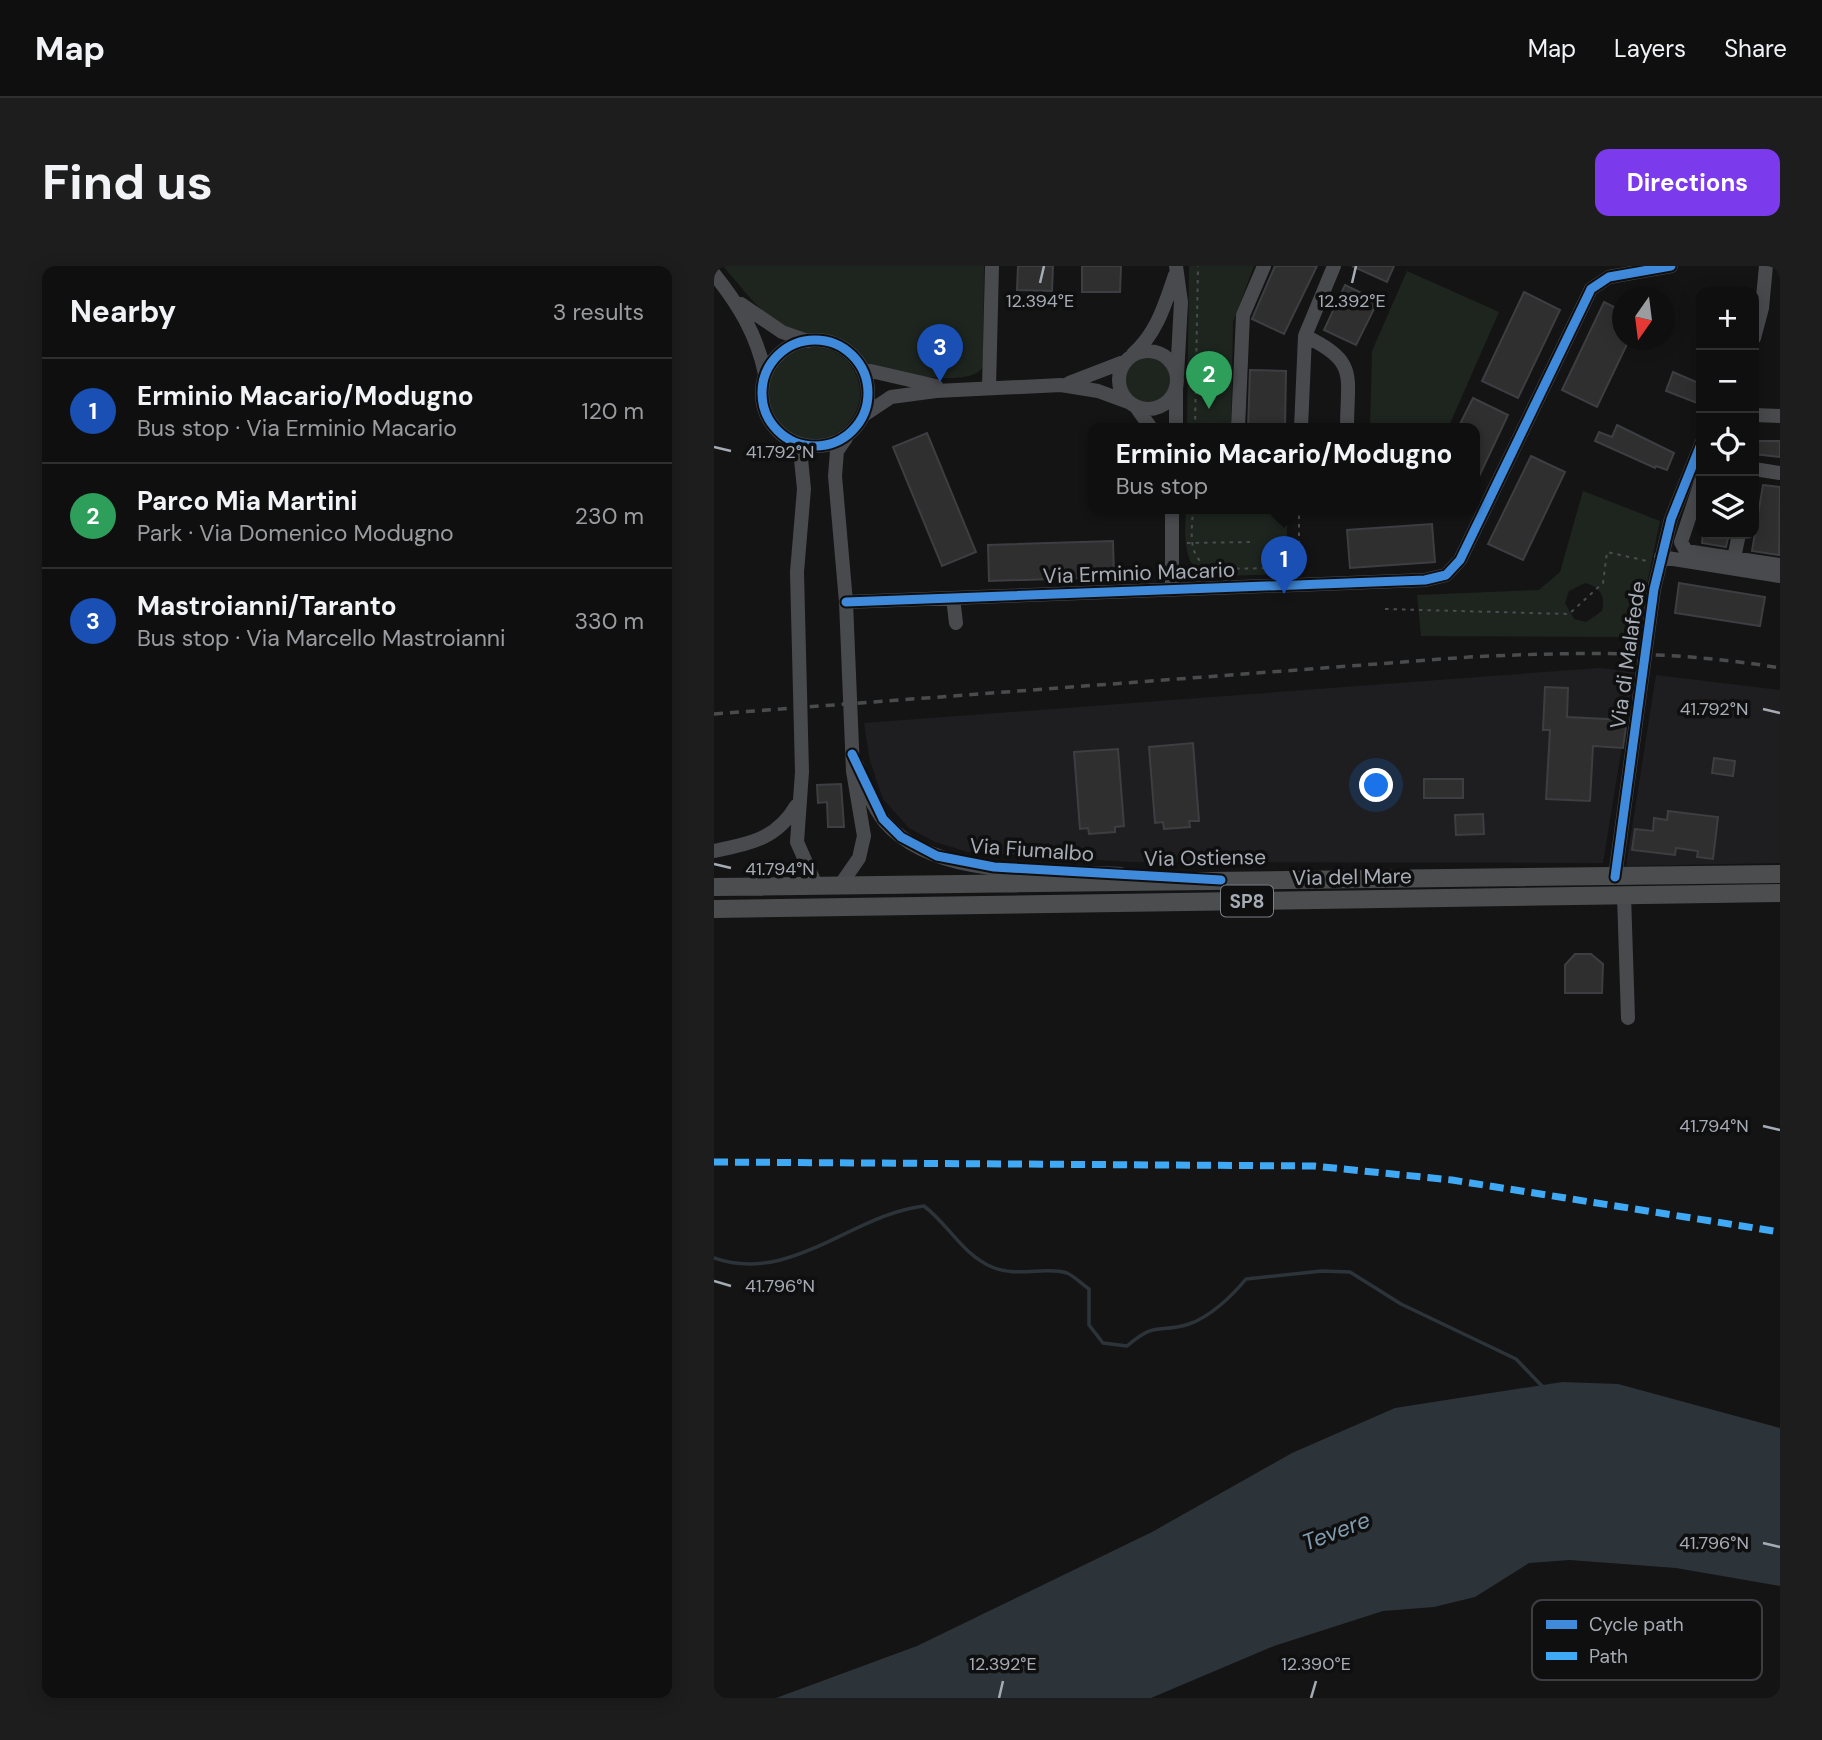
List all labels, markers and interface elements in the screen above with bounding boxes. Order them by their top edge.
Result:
text: Map [35,27,105,70]
text: Map [1528,33,1576,64]
text: Layers [1614,33,1686,64]
text: Share [1724,33,1787,64]
button: Directions [1595,149,1780,216]
text: Find us [42,150,213,214]
north arrow [1612,287,1675,350]
map controls [1696,287,1759,539]
button: + [1696,287,1759,350]
text: 12.394°E [1006,289,1074,313]
text: 12.392°E [1318,289,1386,313]
text: Nearby [70,292,176,331]
text: 3 results [553,297,644,327]
pin: 3 [917,324,963,382]
button: − [1696,350,1759,413]
pin: 2 [1186,351,1232,409]
text: Erminio Macario/Modugno [137,379,474,413]
text: 1 [89,396,97,426]
text: 120 m [581,396,644,426]
text: Bus stop · Via Erminio Macario [137,413,457,443]
button: locate [1696,413,1759,476]
popup [1088,423,1480,514]
text: Erminio Macario/Modugno [1116,437,1452,471]
text: 41.792°N [746,440,814,464]
text: Bus stop [1116,471,1208,501]
button: layers [1696,476,1759,539]
text: Parco Mia Martini [137,484,358,518]
text: 2 [86,501,100,531]
text: 230 m [575,501,644,531]
text: Park · Via Domenico Modugno [137,518,454,548]
pin: 1 [1261,536,1307,594]
street label: Via Erminio Macario [1042,556,1236,590]
street label: Via di Malafede [1604,579,1652,731]
text: Mastroianni/Taranto [137,589,397,623]
text: 3 [86,606,100,636]
text: 330 m [574,606,644,636]
text: Bus stop · Via Marcello Mastroianni [137,623,506,653]
text: 41.792°N [1680,697,1748,721]
your location [1359,768,1393,802]
street label: Via Fiumalbo [969,832,1095,868]
street label: Via Ostiense [1144,843,1266,873]
text: 41.794°N [745,857,815,881]
street label: Via del Mare [1292,862,1412,892]
road number: SP8 [1221,886,1273,916]
text: 41.794°N [1679,1114,1749,1138]
text: 41.796°N [745,1274,815,1298]
water label: Tevere [1298,1504,1374,1558]
text: 41.796°N [1679,1531,1749,1555]
legend [1532,1600,1762,1680]
text: Cycle path [1589,1612,1684,1637]
text: Path [1589,1644,1628,1669]
text: 12.392°E [969,1652,1037,1676]
text: 12.390°E [1281,1652,1351,1676]

